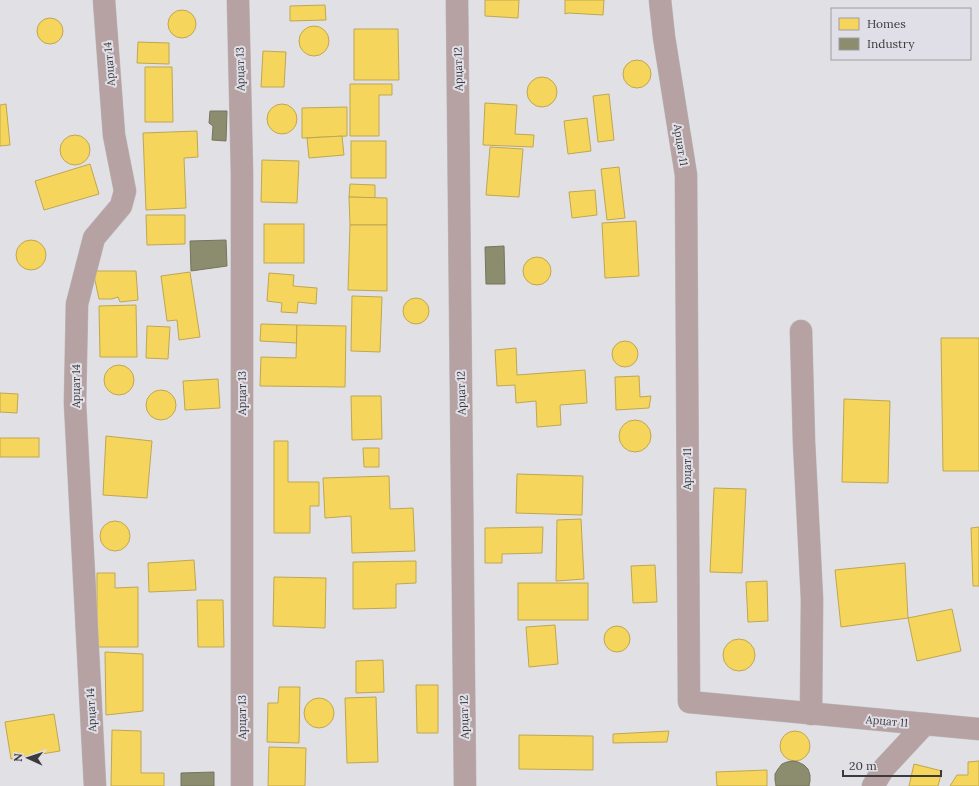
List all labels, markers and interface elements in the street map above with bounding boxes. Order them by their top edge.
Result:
legend [831,8,971,60]
text: Homes [867,16,906,31]
text: Industry [867,36,915,51]
street label: Арцат 14 [100,41,118,88]
street label: Арцат 13 [233,47,247,92]
street label: Арцат 12 [451,47,465,92]
street label: Арцат 11 [671,122,691,167]
street label: Арцат 14 [69,364,83,409]
street label: Арцат 13 [235,371,249,416]
street label: Арцат 12 [454,371,468,416]
street label: Арцат 11 [680,448,694,491]
street label: Арцат 14 [83,688,99,733]
street label: Арцат 13 [235,695,249,740]
street label: Арцат 12 [457,695,471,740]
street label: Арцат 11 [864,712,909,730]
north arrow [8,738,48,778]
text: N [11,752,25,762]
scale bar [843,752,941,778]
text: 20 m [849,758,877,773]

